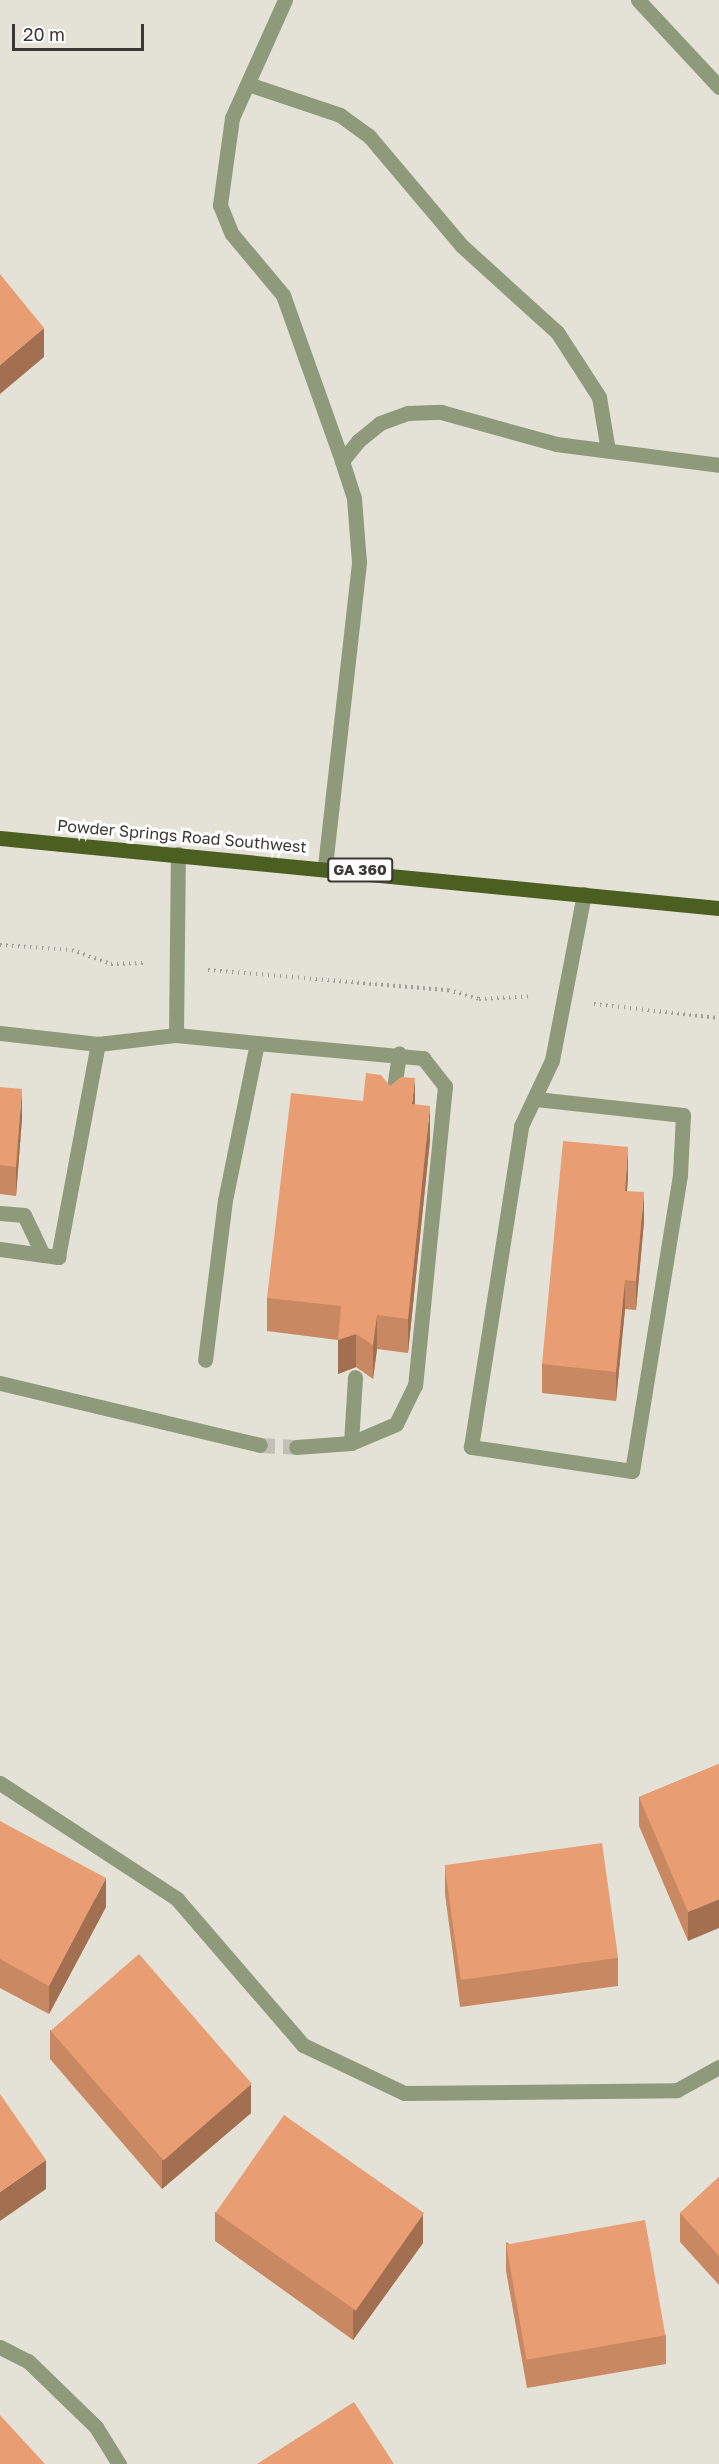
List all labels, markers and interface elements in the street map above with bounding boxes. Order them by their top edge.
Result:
scale bar [15,12,147,50]
text: 20 m [23,23,65,45]
street label: Powder Springs Road Southwest [56,816,308,856]
road number: GA 360 [327,858,393,882]

